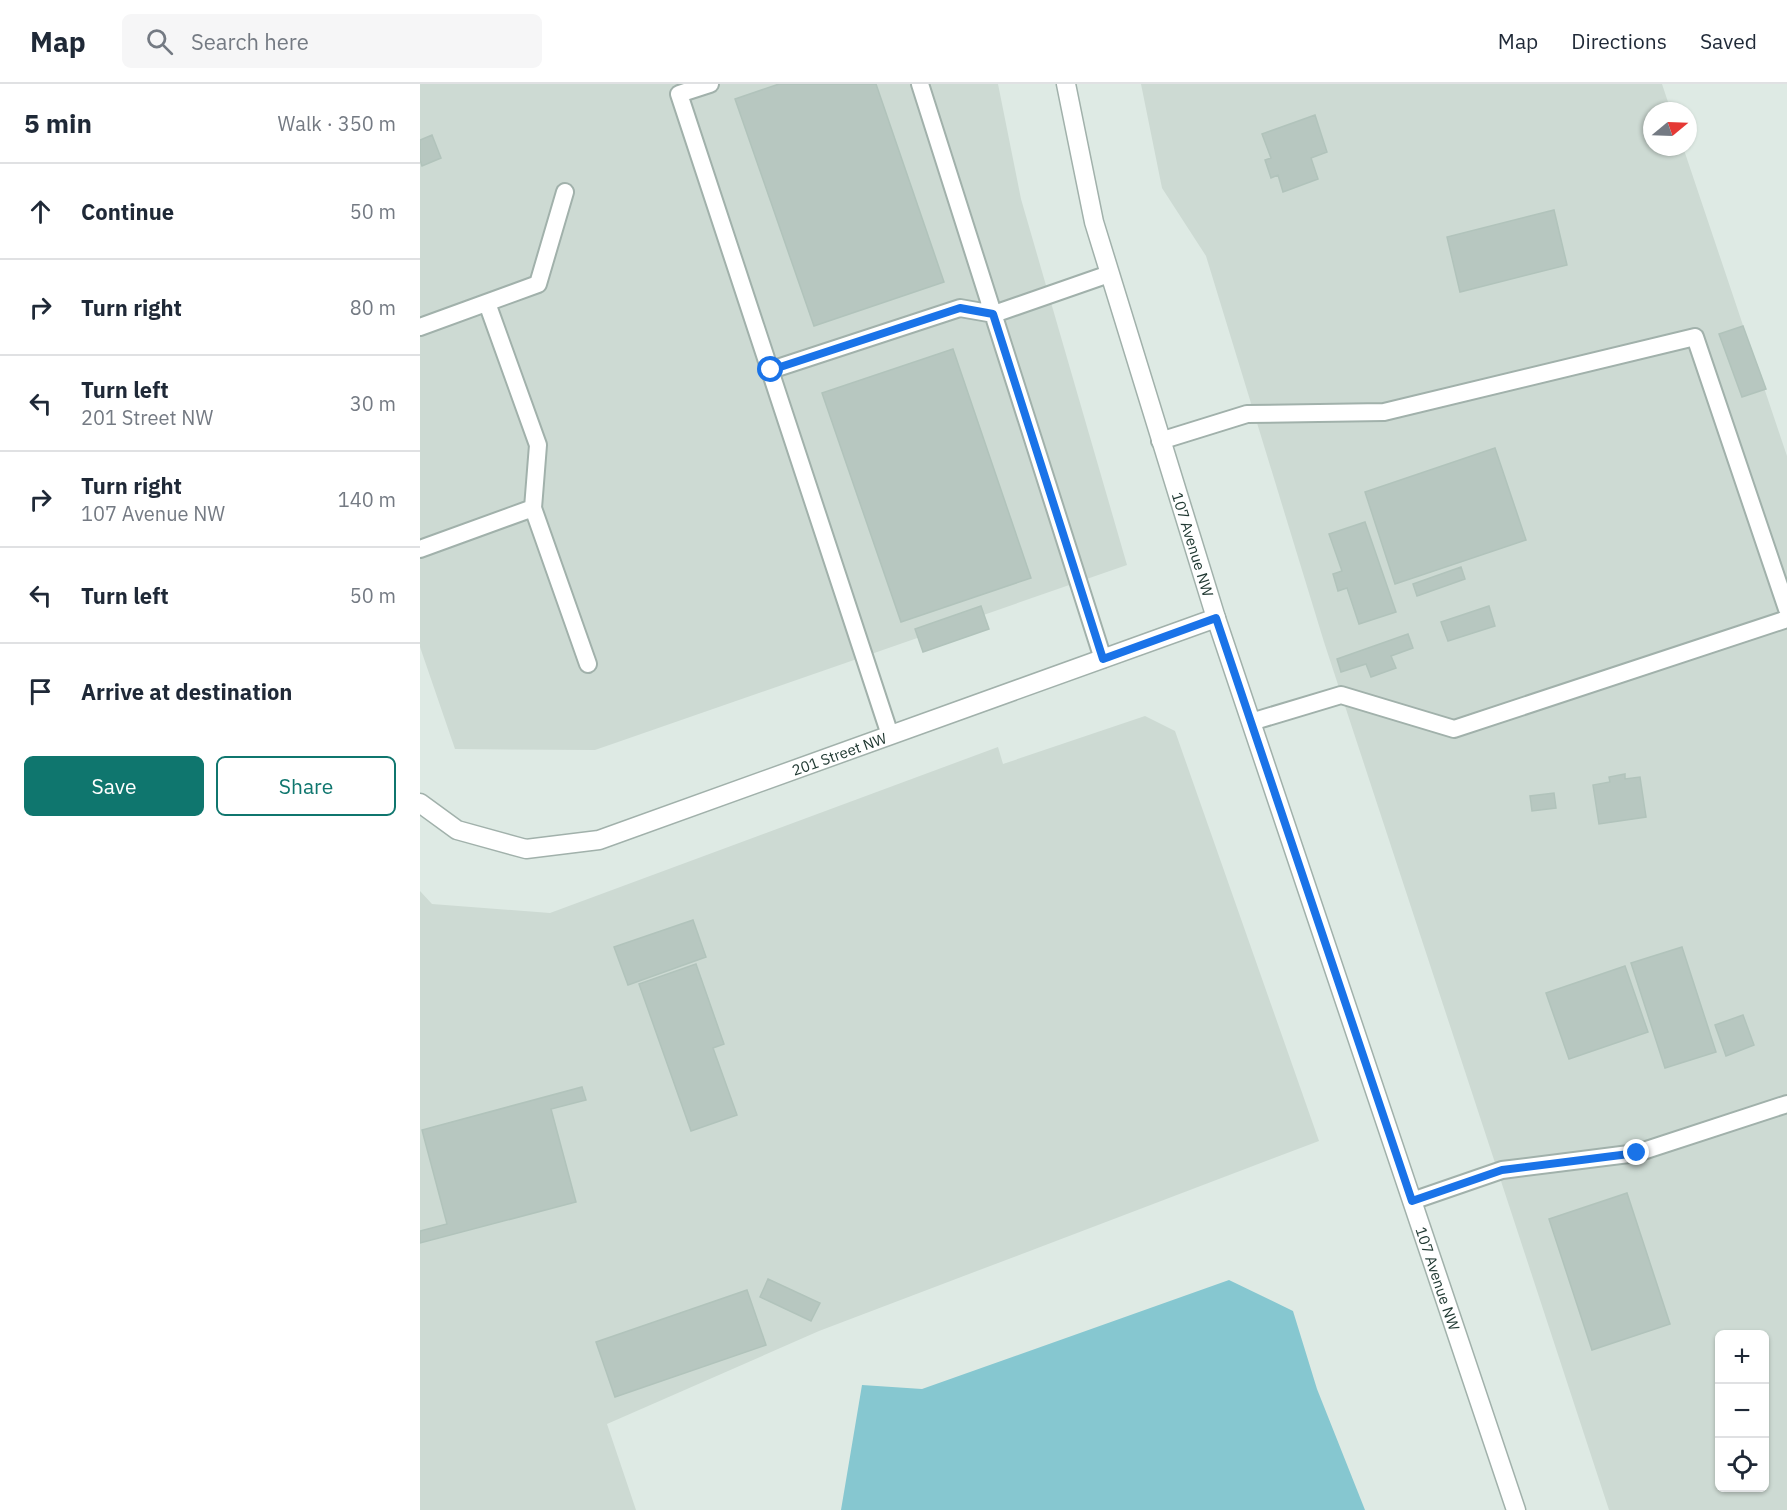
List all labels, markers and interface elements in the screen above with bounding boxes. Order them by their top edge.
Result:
search box [122,14,542,68]
text: Map [30,23,86,60]
icon: search [143,25,176,58]
text: Search here [191,27,309,56]
text: Map [1498,27,1538,55]
text: Directions [1571,27,1667,55]
text: Saved [1700,27,1757,55]
north arrow [1643,102,1697,156]
text: 5 min [24,106,92,140]
text: Walk · 350 m [278,110,396,137]
icon: ahead [24,195,57,228]
text: Continue [81,197,174,226]
text: 50 m [350,198,396,225]
icon: right [24,291,57,324]
text: Turn right [81,293,182,322]
text: 80 m [350,294,396,321]
route start [757,356,783,382]
text: Turn left [81,375,169,404]
icon: left [24,387,57,420]
text: 30 m [350,390,396,417]
text: 201 Street NW [81,404,213,431]
text: Turn right [81,471,182,500]
icon: right [24,483,57,516]
text: 140 m [338,486,396,513]
street label: 107 Avenue NW [1168,490,1218,599]
text: 107 Avenue NW [81,500,225,527]
icon: left [24,579,57,612]
text: Turn left [81,581,169,610]
text: 50 m [350,582,396,609]
icon: arrive [24,675,57,708]
text: Arrive at destination [81,677,292,706]
street label: 201 Street NW [789,728,890,779]
button: Save [24,756,204,816]
button: Share [216,756,396,816]
route end [1623,1139,1649,1165]
street label: 107 Avenue NW [1412,1224,1465,1333]
map controls [1715,1330,1769,1492]
button: + [1715,1330,1769,1384]
button: − [1715,1384,1769,1438]
button: locate [1715,1438,1769,1492]

